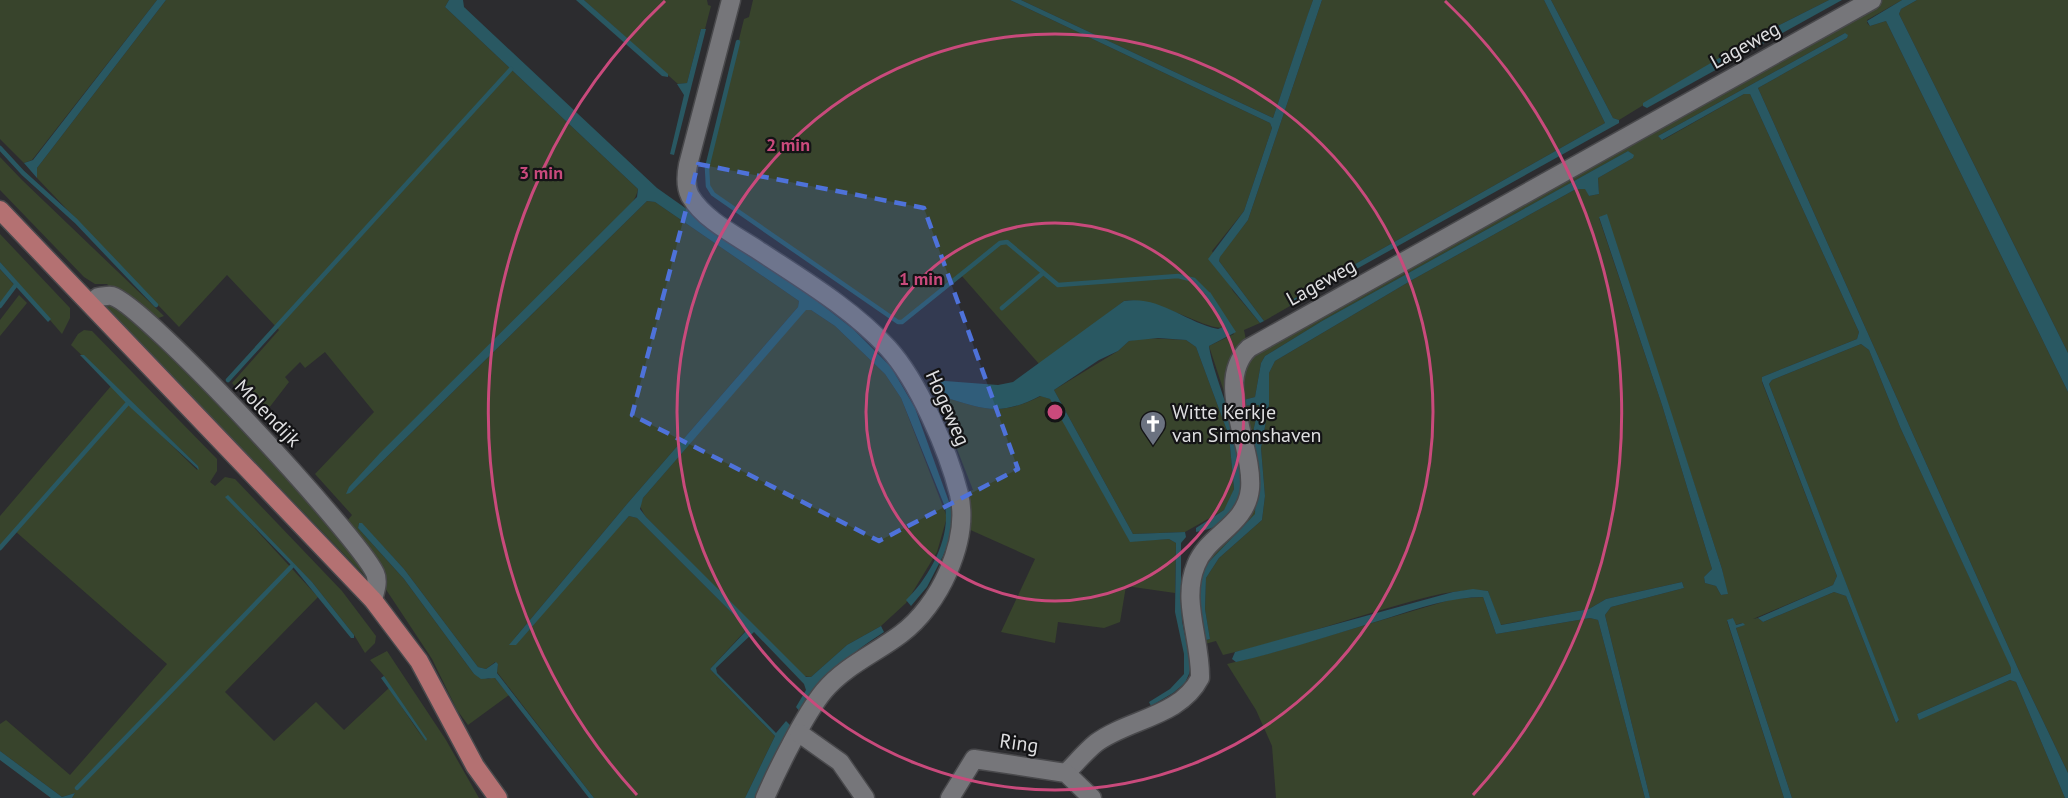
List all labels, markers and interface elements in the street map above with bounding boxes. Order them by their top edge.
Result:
street label: Lageweg [1706,15,1784,75]
text: 2 min [766,133,810,156]
text: 3 min [519,161,563,184]
street label: Lageweg [1282,252,1360,312]
text: 1 min [899,267,943,290]
street label: Hogeweg [920,366,976,450]
street label: Molendijk [229,374,307,453]
place label: Witte Kerkje van Simonshaven [1172,399,1322,448]
centre of rings [1045,402,1065,422]
church icon: Witte Kerkje van Simonshaven [1138,409,1168,447]
street label: Ring [998,727,1040,759]

